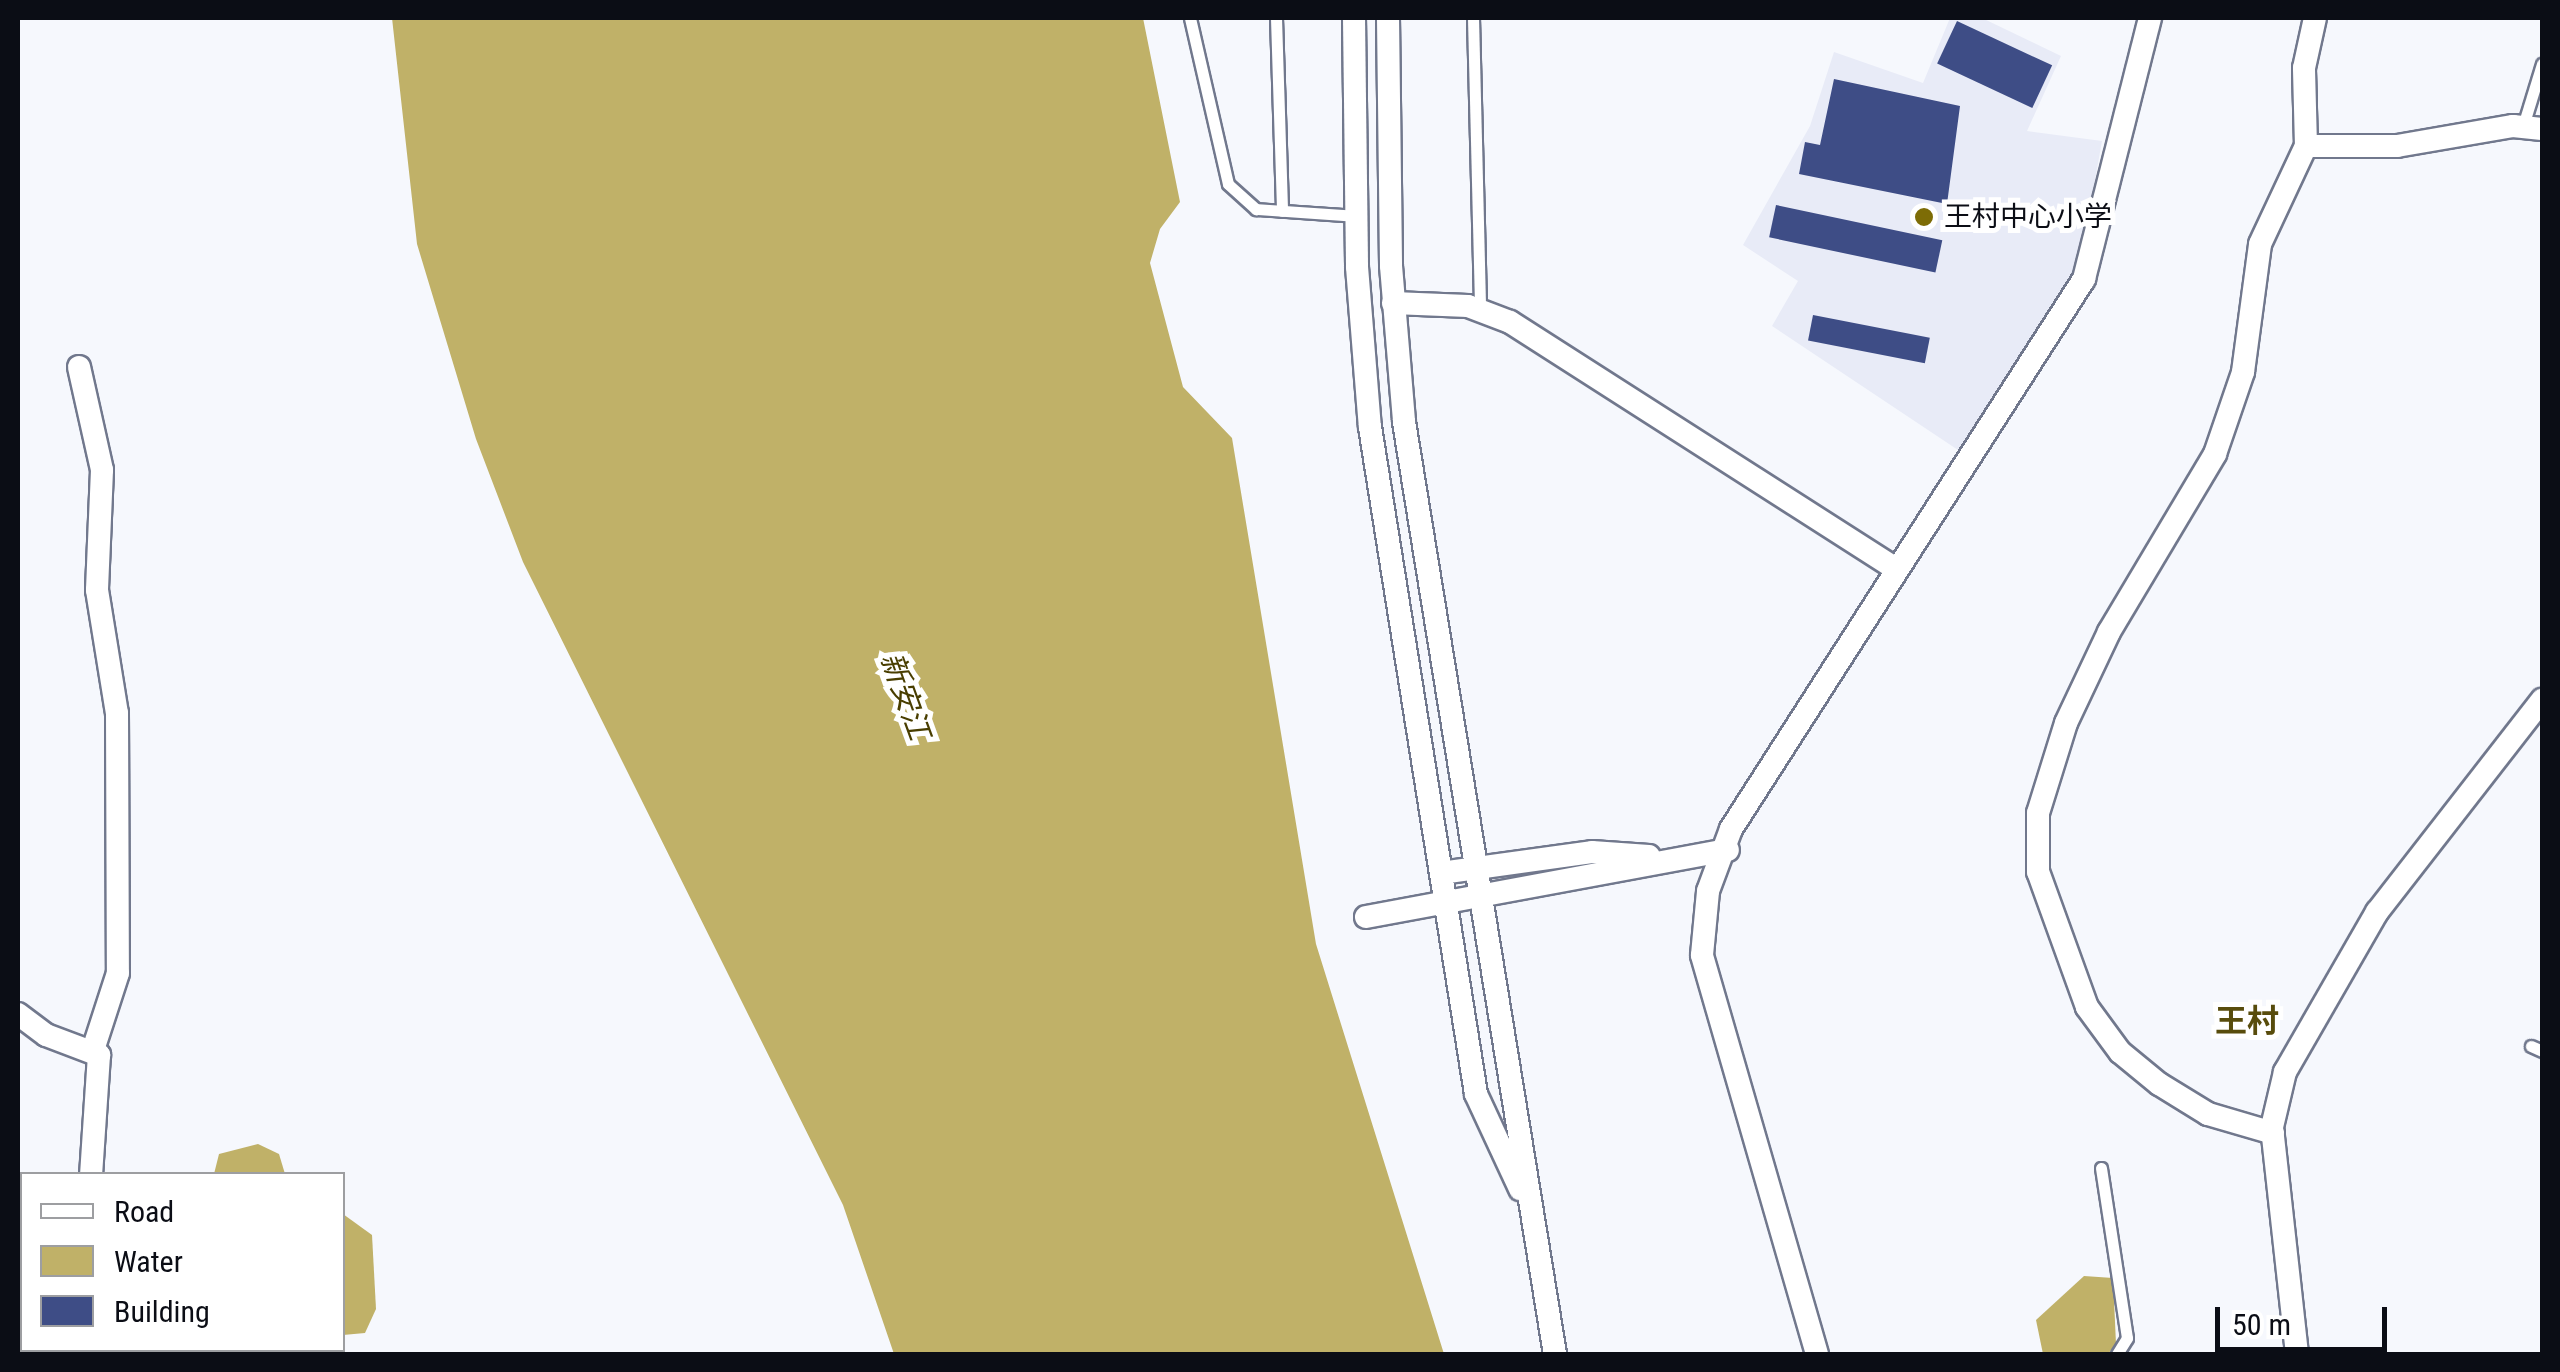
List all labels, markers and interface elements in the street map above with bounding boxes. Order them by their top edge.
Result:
place label: 王村中心小学 [1944,200,2112,234]
marker: 王村中心小学 [1913,206,1935,228]
water label: 新安江 [873,648,937,744]
district label: 王村 [2215,1002,2279,1040]
legend [20,1172,345,1352]
text: Road [114,1194,174,1229]
text: Water [114,1244,183,1279]
scale bar [2220,1287,2392,1349]
text: Building [114,1294,210,1329]
text: 50 m [2232,1307,2291,1342]

